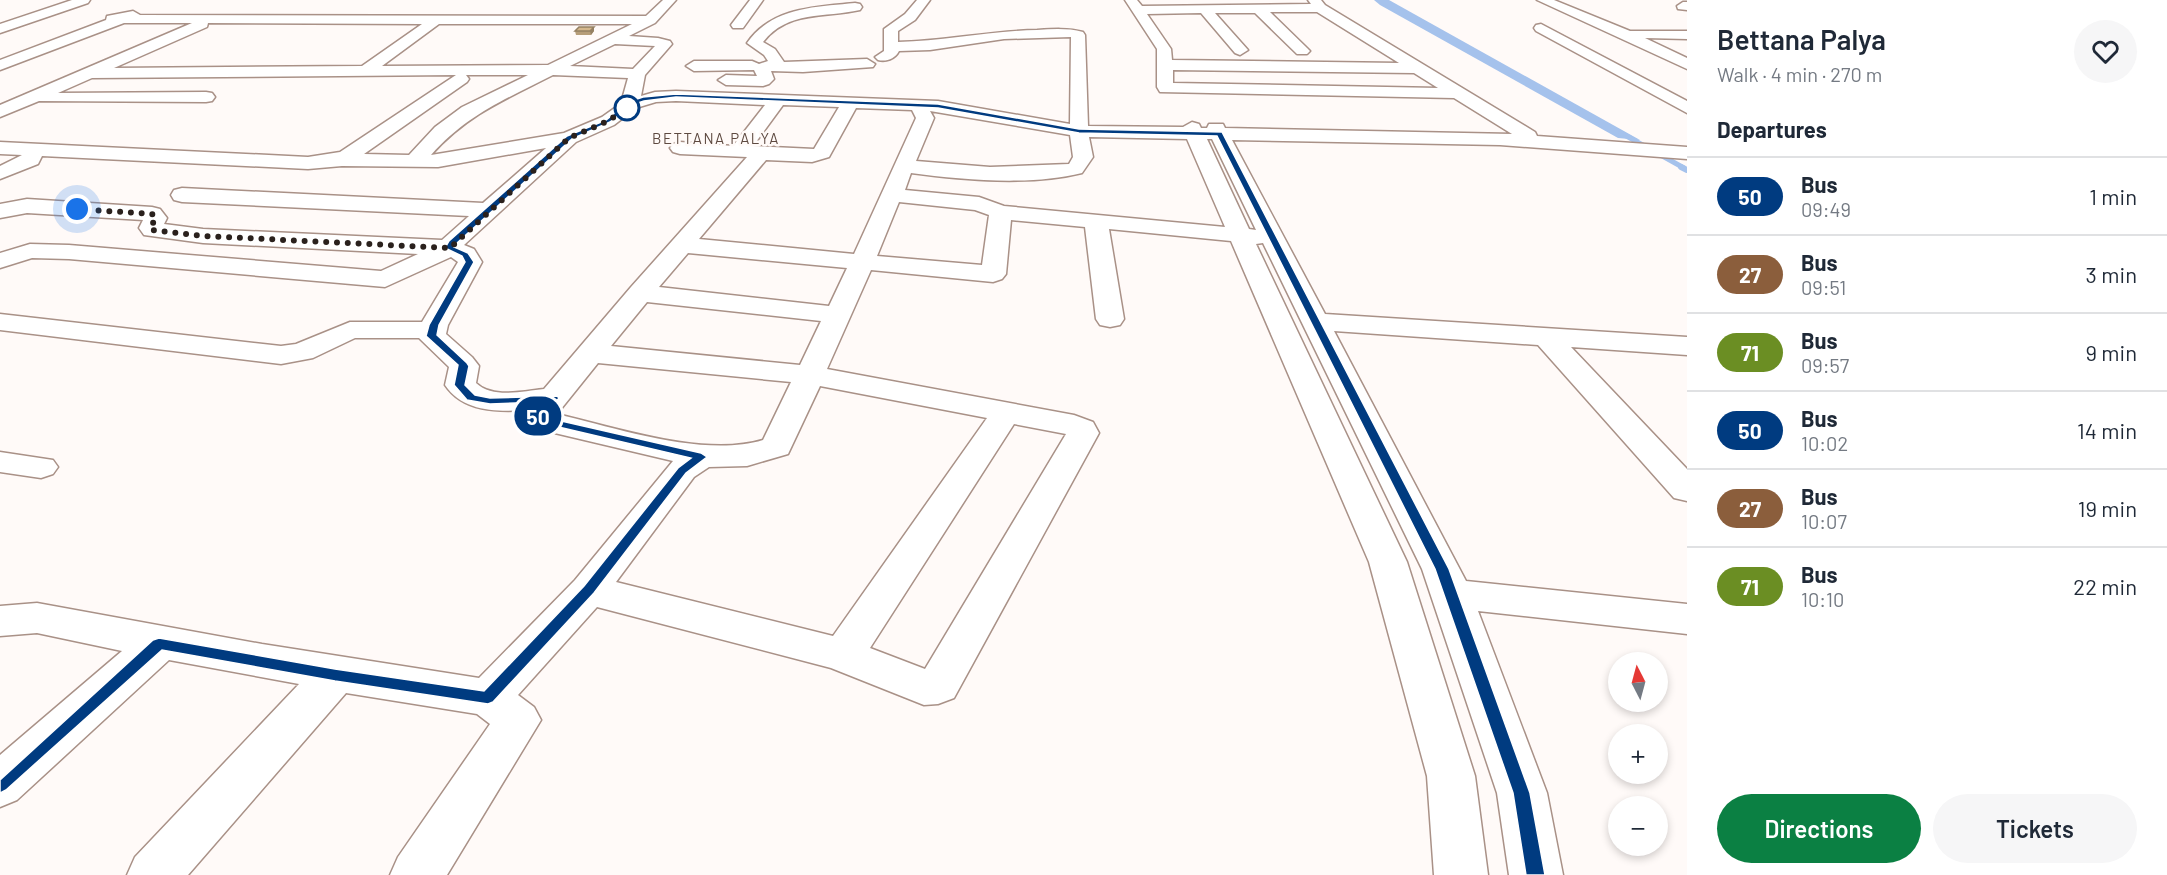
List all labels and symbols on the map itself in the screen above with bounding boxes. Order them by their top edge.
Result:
unlabelled marker [614,95,640,121]
district label: BETTANA PALYA [652,129,780,147]
your location [62,194,92,224]
line badge: 50 [511,396,565,436]
north arrow [1608,652,1668,712]

